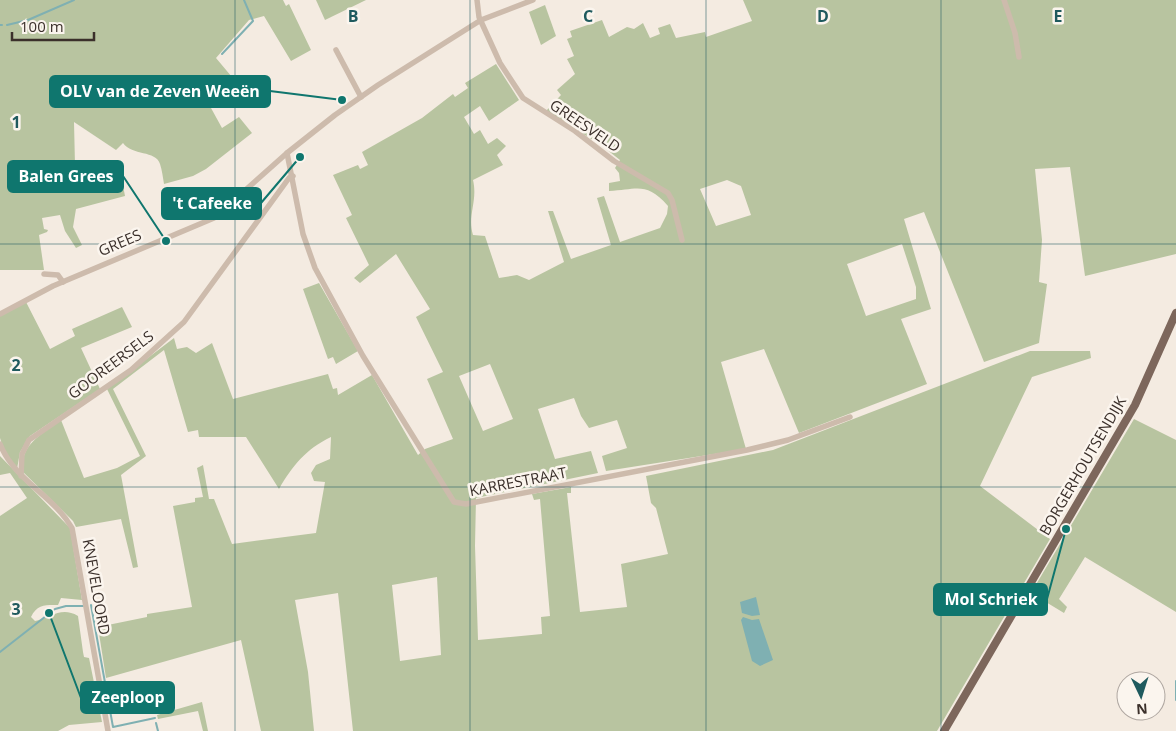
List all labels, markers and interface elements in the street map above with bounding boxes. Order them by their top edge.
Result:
text: B [348,5,358,27]
text: C [583,5,593,27]
text: D [817,5,829,27]
text: E [1054,5,1063,27]
scale bar [12,10,95,42]
text: 100 m [20,16,64,36]
callout: OLV van de Zeven Weeën [50,76,270,107]
text: OLV van de Zeven Weeën [60,80,260,102]
street label: GREESVELD [546,94,625,156]
text: 1 [11,111,21,133]
callout: Balen Grees [8,161,123,192]
text: Balen Grees [18,165,114,187]
callout: 't Cafeeke [162,188,261,219]
text: 't Cafeeke [172,192,252,214]
street label: GREES [95,224,144,260]
street label: GOOREERSELS [64,326,157,403]
text: 2 [11,354,21,376]
street label: BORGERHOUTSENDIJK [1034,392,1130,539]
street label: KARRESTRAAT [468,462,569,500]
street label: KNEVELOORD [79,537,115,637]
callout: Mol Schriek [934,584,1047,615]
text: Mol Schriek [944,588,1038,610]
text: 3 [11,598,21,620]
north arrow [1116,671,1166,721]
callout: Zeeploop [81,682,174,713]
text: Zeeploop [91,686,165,708]
text: N [1136,700,1148,719]

